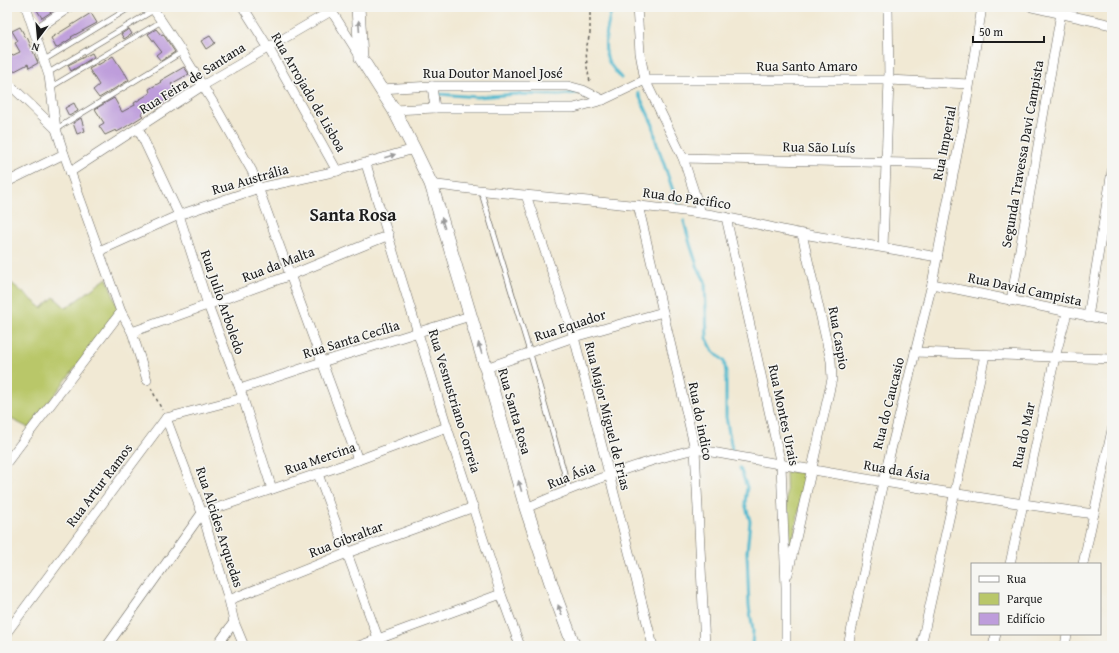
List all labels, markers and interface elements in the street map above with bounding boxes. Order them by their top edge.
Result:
north arrow [18,18,58,58]
scale bar [973,18,1044,44]
one-way arrow [355,20,362,32]
text: 50 m [979,23,1003,40]
street label: Rua Arrojado de Lisboa [267,29,352,156]
street label: Rua Feira de Santana [135,37,249,119]
text: N [29,39,41,56]
street label: Rua Santo Amaro [756,56,858,76]
street label: Segunda Travessa Davi Campista [996,58,1048,249]
street label: Rua Doutor Manoel José [423,63,563,83]
street label: Rua Imperial [927,104,961,182]
street label: Rua São Luís [782,136,856,158]
one-way arrow [385,153,397,159]
street label: Rua Austrália [209,158,291,199]
street label: Rua do Pacifico [641,182,733,214]
district label: Santa Rosa [309,201,397,228]
one-way arrow [440,217,446,229]
street label: Rua da Malta [239,241,317,287]
street label: Rua Julio Arboledo [196,247,250,357]
street label: Rua David Campista [966,267,1084,311]
street label: Rua Equador [532,304,609,346]
street label: Rua Caspio [824,305,854,371]
street label: Rua Santa Cecília [300,315,402,363]
street label: Rua Vesnustriano Correia [424,327,487,476]
street label: Rua Major Miguel de Frias [580,340,636,492]
one-way arrow [477,341,483,353]
street label: Rua do Caucasio [867,355,909,451]
street label: Rua Montes Urais [764,363,804,467]
street label: Rua Santa Rosa [493,366,537,457]
street label: Rua do indico [684,380,718,462]
street label: Rua do Mar [1006,400,1040,470]
street label: Rua Mercina [282,436,358,479]
street label: Rua Artur Ramos [61,439,137,531]
street label: Rua da Ásia [862,454,932,486]
street label: Rua Ásia [544,456,598,494]
street label: Rua Alcides Arquedas [191,464,249,590]
one-way arrow [517,480,523,492]
street label: Rua Gibraltar [306,516,386,562]
legend [971,563,1101,635]
text: Rua [1007,570,1026,587]
text: Parque [1007,590,1043,607]
one-way arrow [557,603,563,615]
text: Edifício [1007,610,1045,627]

